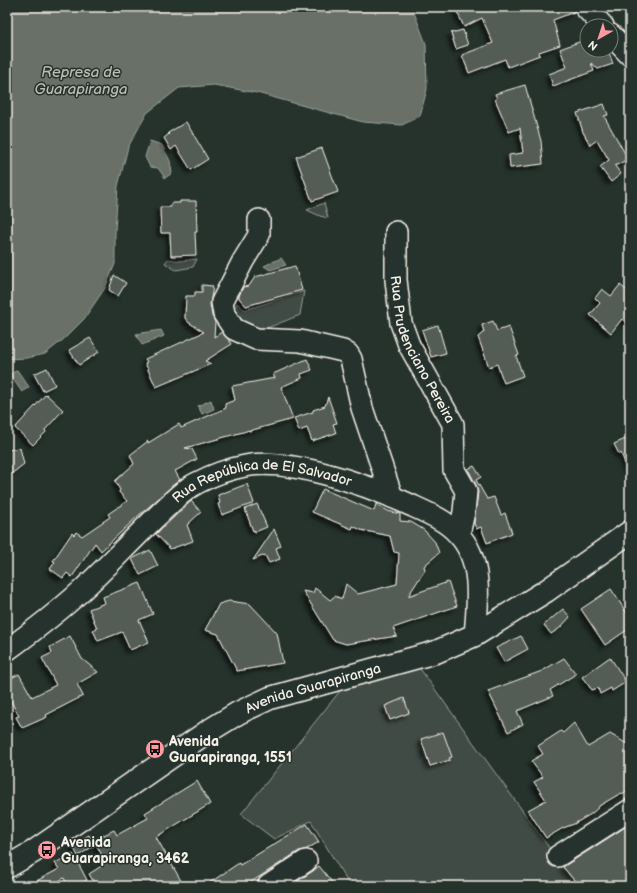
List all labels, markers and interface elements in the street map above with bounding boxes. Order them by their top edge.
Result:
north arrow [579,18,619,58]
text: N [586,38,600,53]
water label: Represa de Guarapiranga [35,63,127,99]
street label: Rua Prudenciano Pereira [387,274,459,426]
street label: Rua República de El Salvador [169,456,355,506]
street label: Avenida Guarapiranga [242,660,383,717]
place label: Avenida Guarapiranga, 1551 [168,733,292,766]
bus stop icon: Avenida Guarapiranga, 1551 [144,738,166,760]
place label: Avenida Guarapiranga, 3462 [60,834,190,867]
bus stop icon: Avenida Guarapiranga, 3462 [36,839,58,861]

